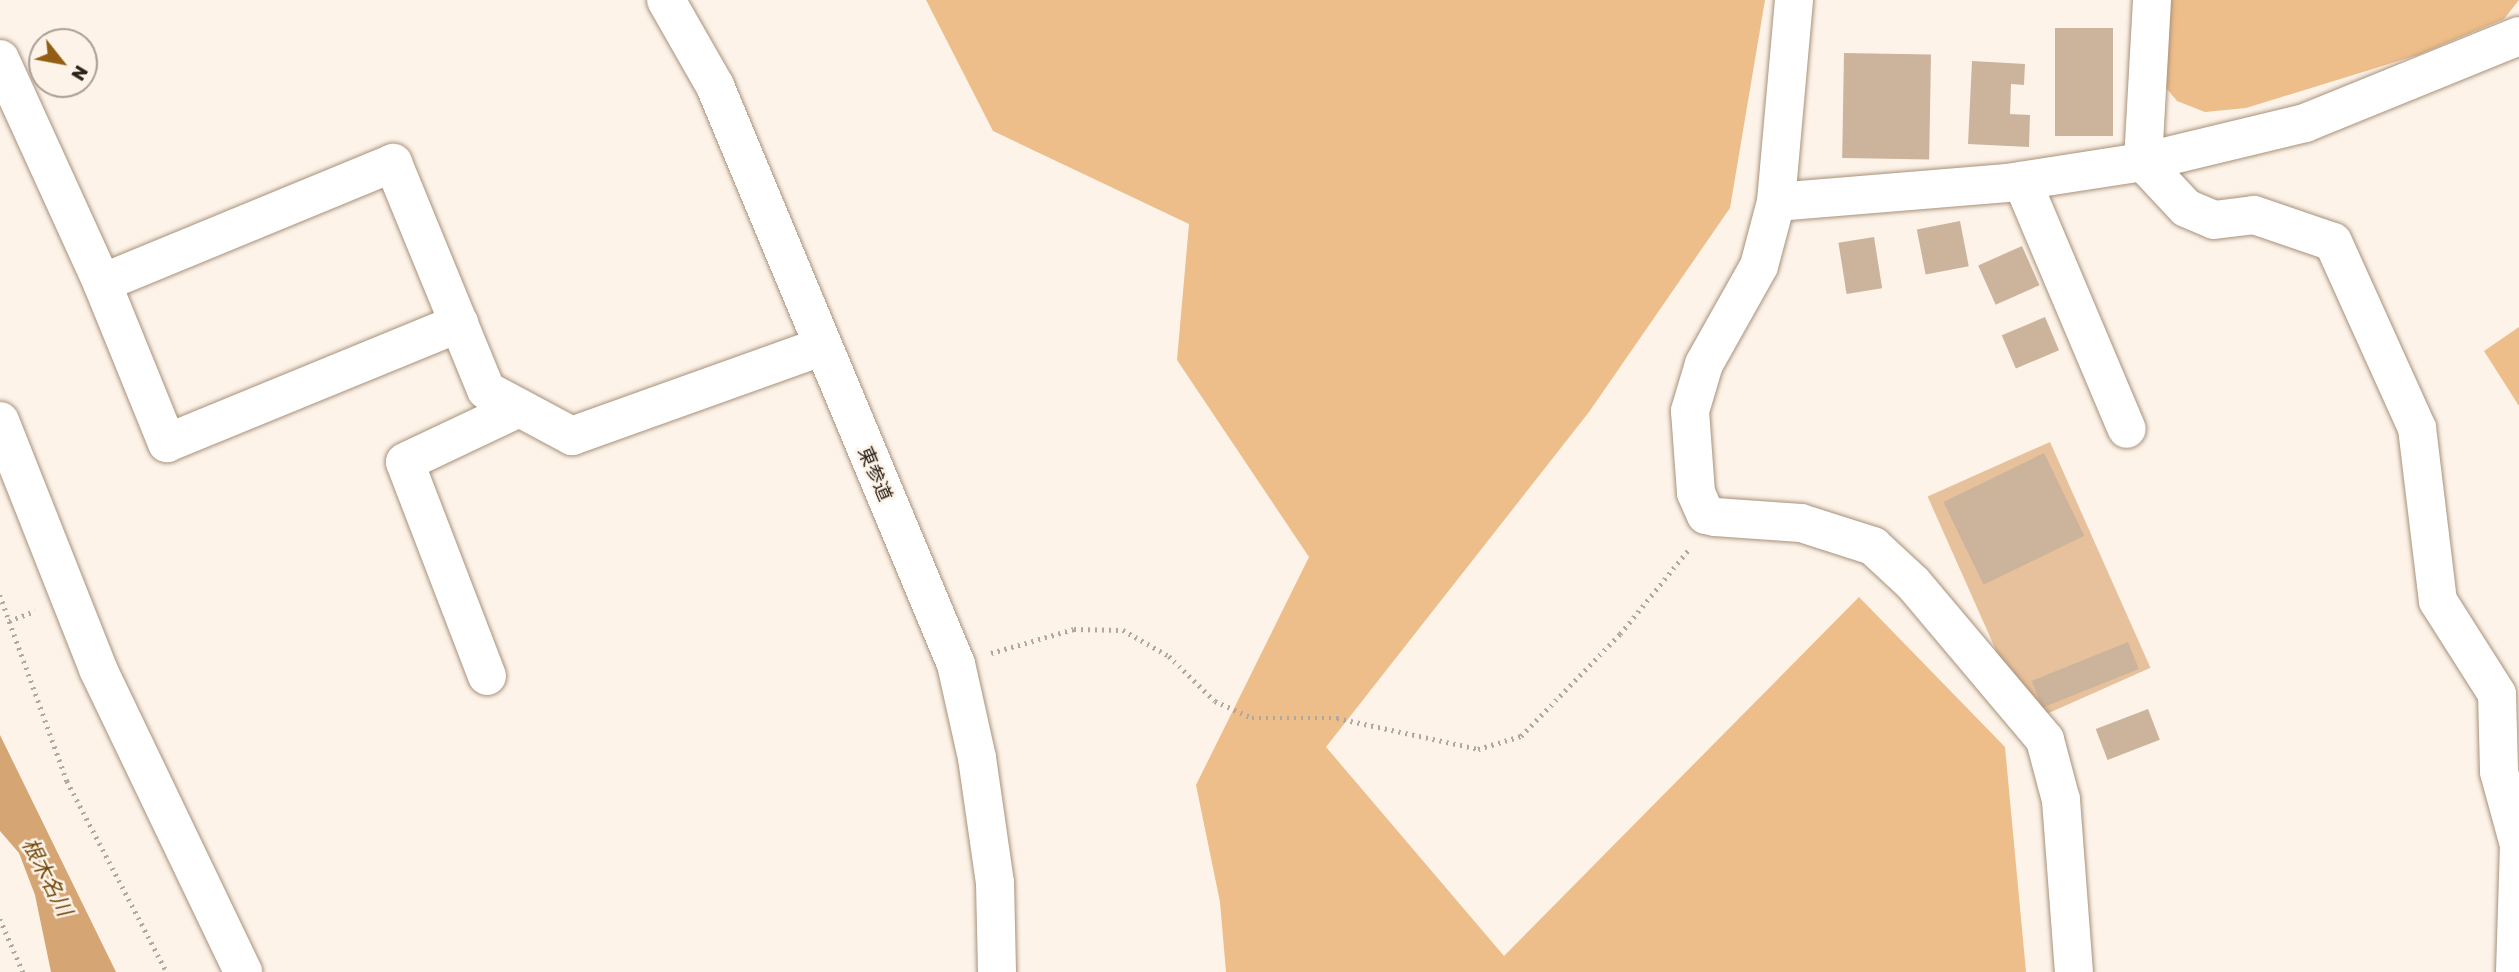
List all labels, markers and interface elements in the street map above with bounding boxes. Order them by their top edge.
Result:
north arrow [28,28,98,98]
text: N [66,61,93,85]
street label: 東参道 [853,443,897,505]
water label: 根木名川 [17,834,77,920]

